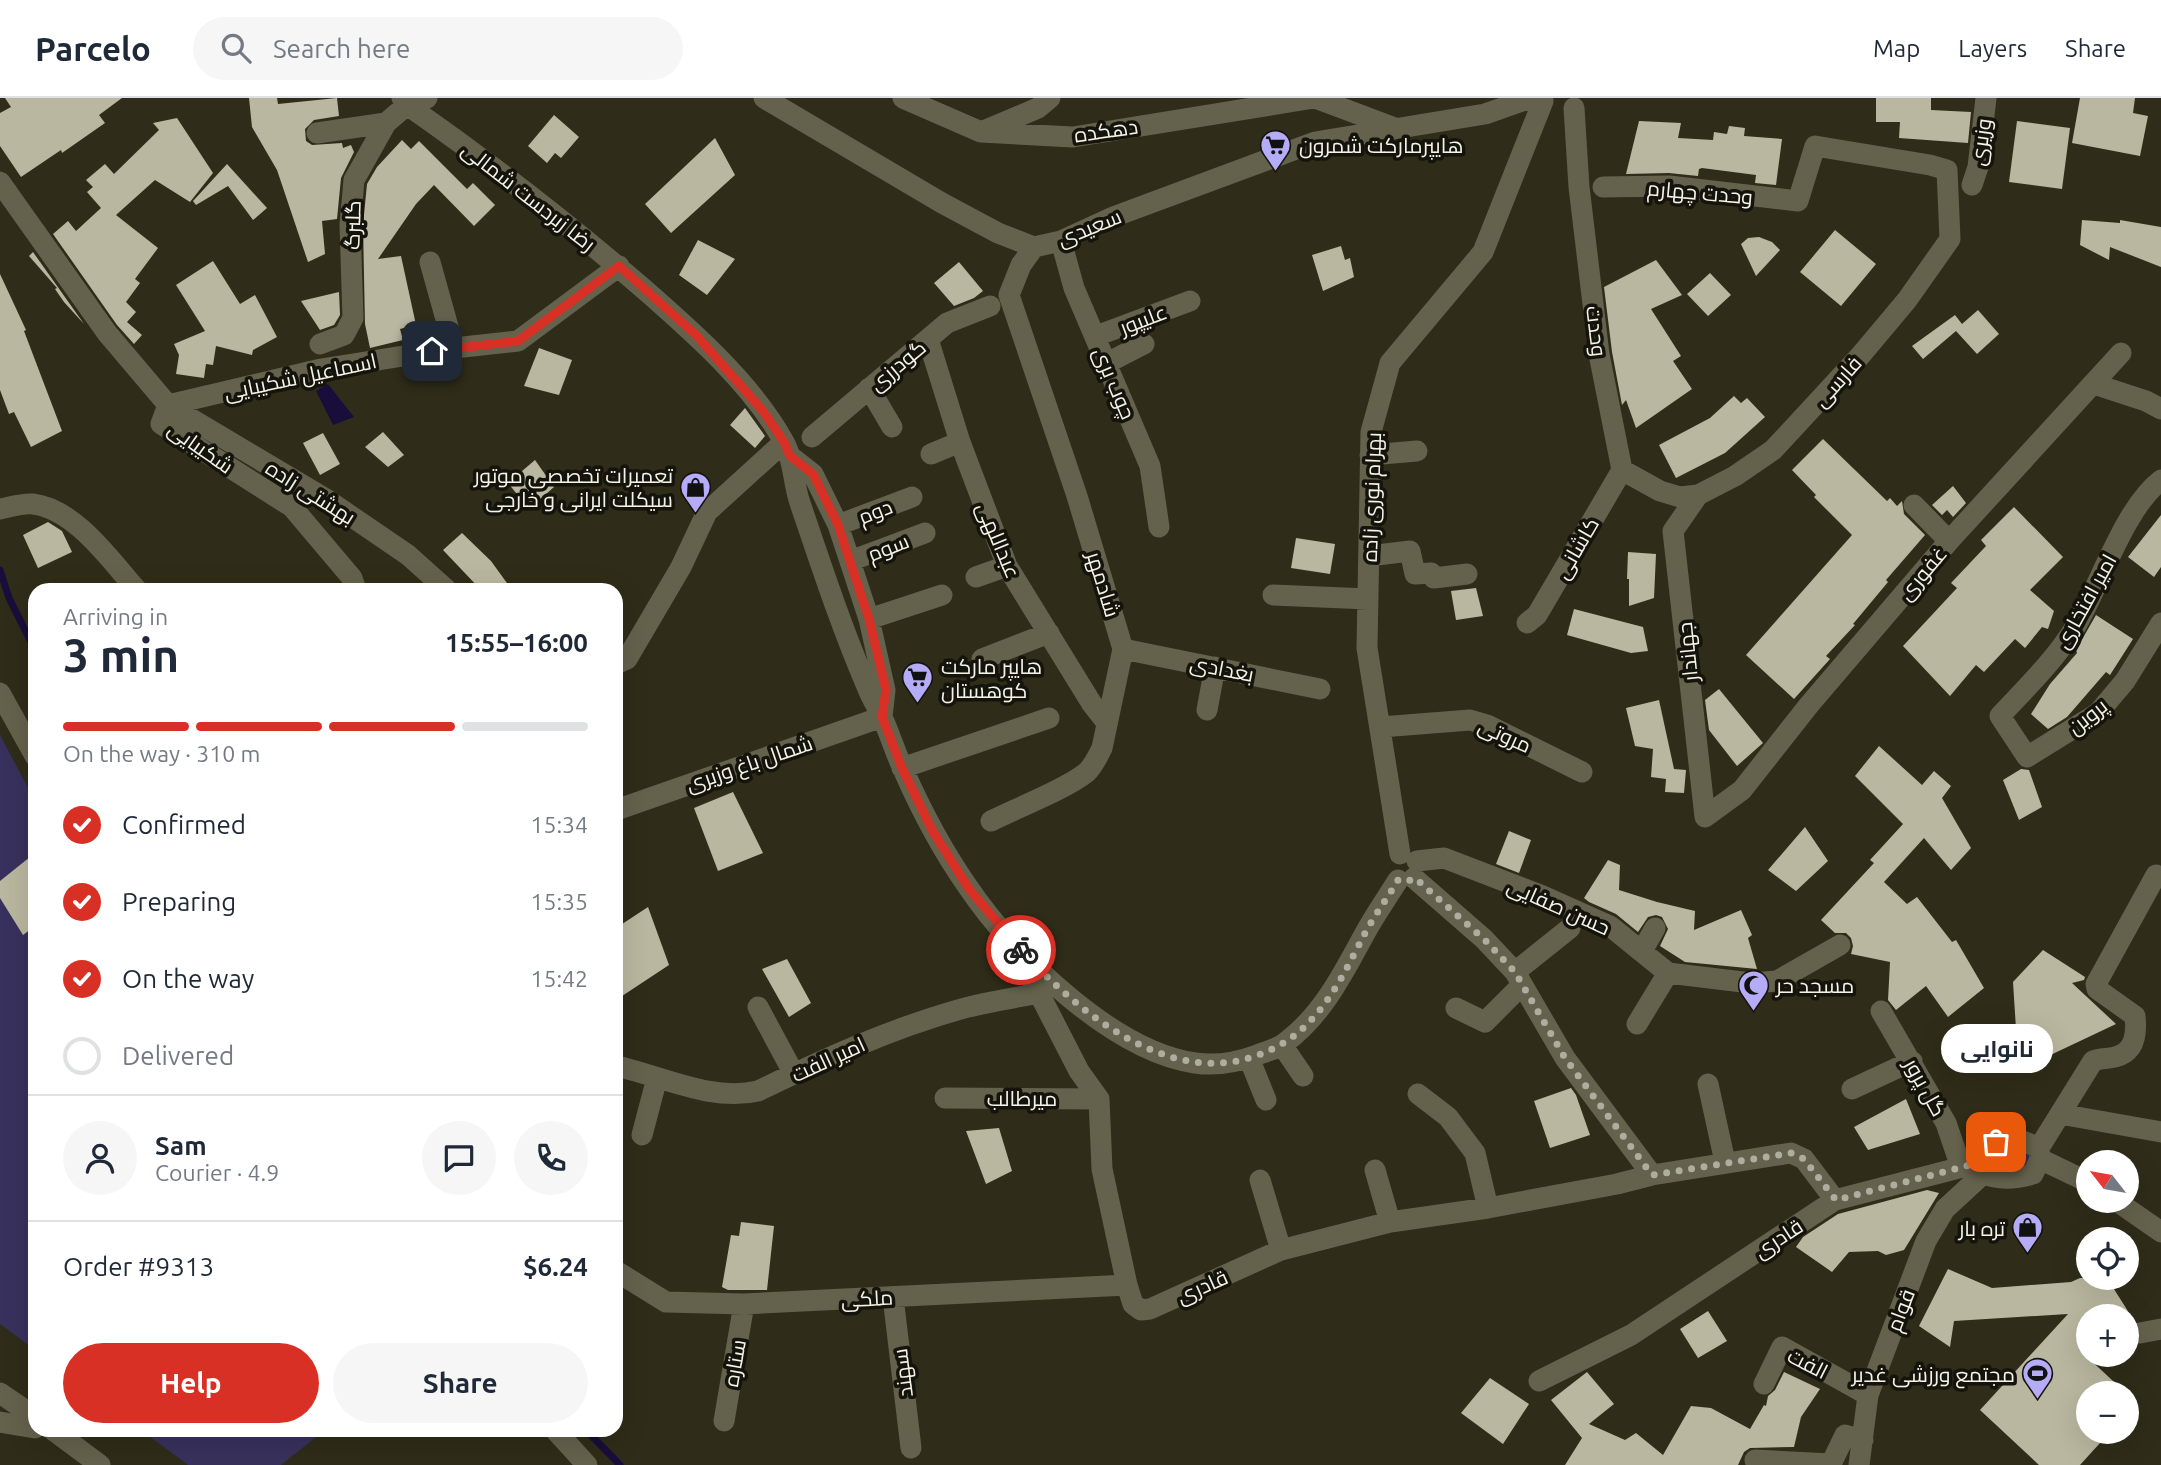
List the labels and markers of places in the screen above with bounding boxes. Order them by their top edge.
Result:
supermarket icon: هایپرمارکت شمرون [1259,128,1293,172]
place label: هایپرمارکت شمرون [1299,133,1464,160]
pin [402,321,462,381]
place label: تعمیرات تخصصی موتور سیکلت ایرانی و خارجی [473,463,673,513]
shop icon: تعمیرات تخصصی موتور سیکلت ایرانی و خارجی [679,470,713,514]
place label: هایپر مارکت کوهستان [941,654,1042,704]
supermarket icon: هایپر مارکت کوهستان [901,661,935,705]
mosque icon: مسجد حر [1736,968,1770,1012]
place label: مسجد حر [1775,973,1854,998]
callout: نانوایی [1940,1023,2052,1072]
pin [1966,1112,2026,1172]
shop icon: تره بار [2011,1211,2045,1255]
place label: تره بار [1958,1216,2005,1241]
sports icon: مجتمع ورزشی غدیر [2021,1357,2055,1401]
place label: مجتمع ورزشی غدیر [1851,1362,2015,1389]

